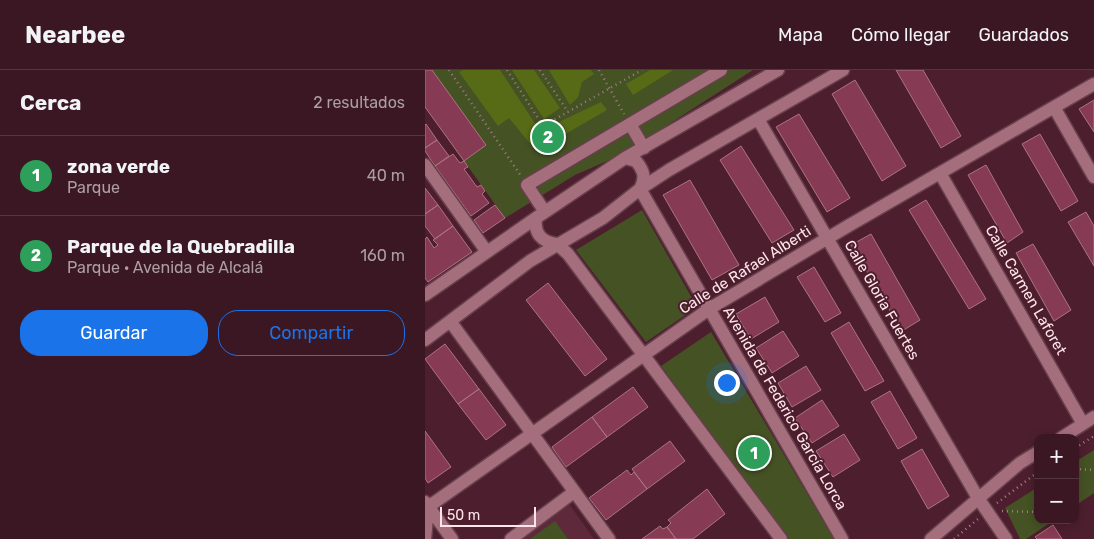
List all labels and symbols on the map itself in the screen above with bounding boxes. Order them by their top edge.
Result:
pin: 2 [532,118,564,156]
street label: Calle de Rafael Alberti [676,222,814,318]
street label: Calle Carmen Laforet [982,222,1071,358]
street label: Calle Gloria Fuertes [840,237,924,363]
street label: Avenida de Federico García Lorca [719,303,851,513]
your location [714,370,740,396]
pin: 1 [738,434,770,472]
scale bar [440,504,536,527]

